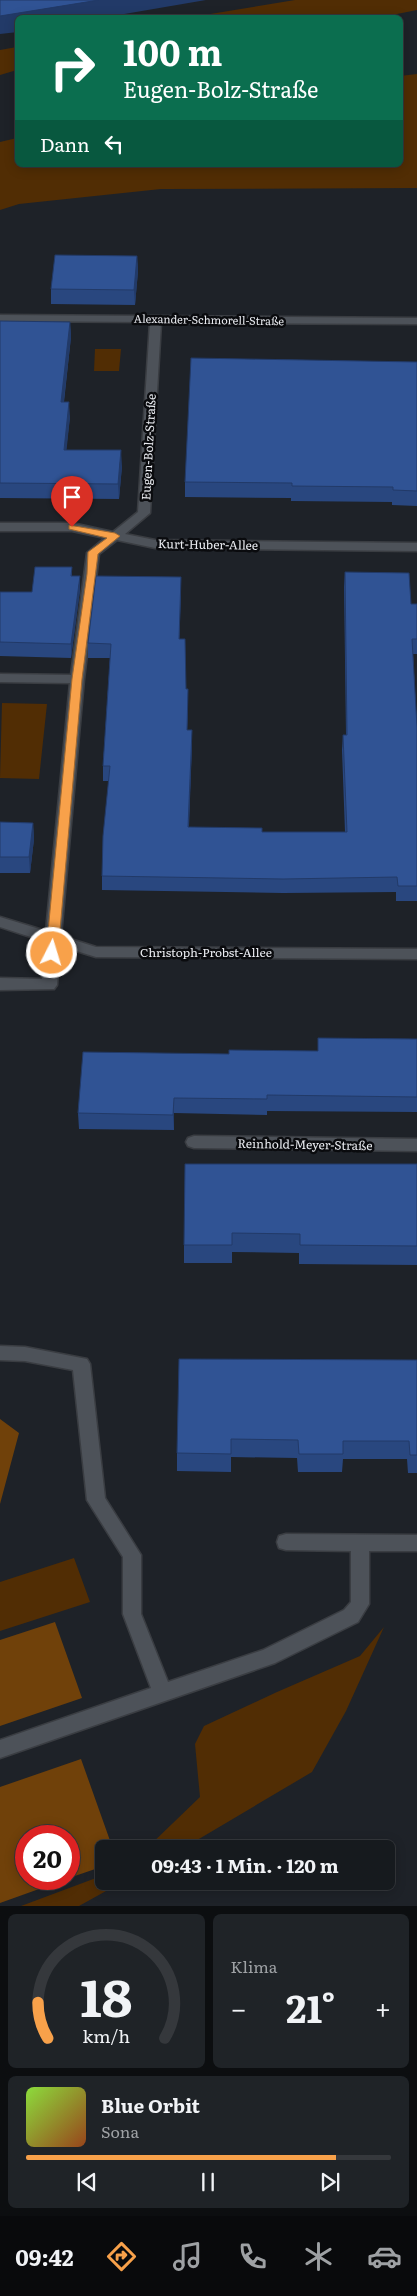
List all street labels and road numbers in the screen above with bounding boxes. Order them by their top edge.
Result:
street label: Alexander-Schmorell-Straße [134,310,285,328]
street label: Eugen-Bolz-Straße [136,393,160,501]
street label: Kurt-Huber-Allee [158,534,258,554]
street label: Christoph-Probst-Allee [140,943,272,961]
street label: Reinhold-Meyer-Straße [237,1134,373,1154]

